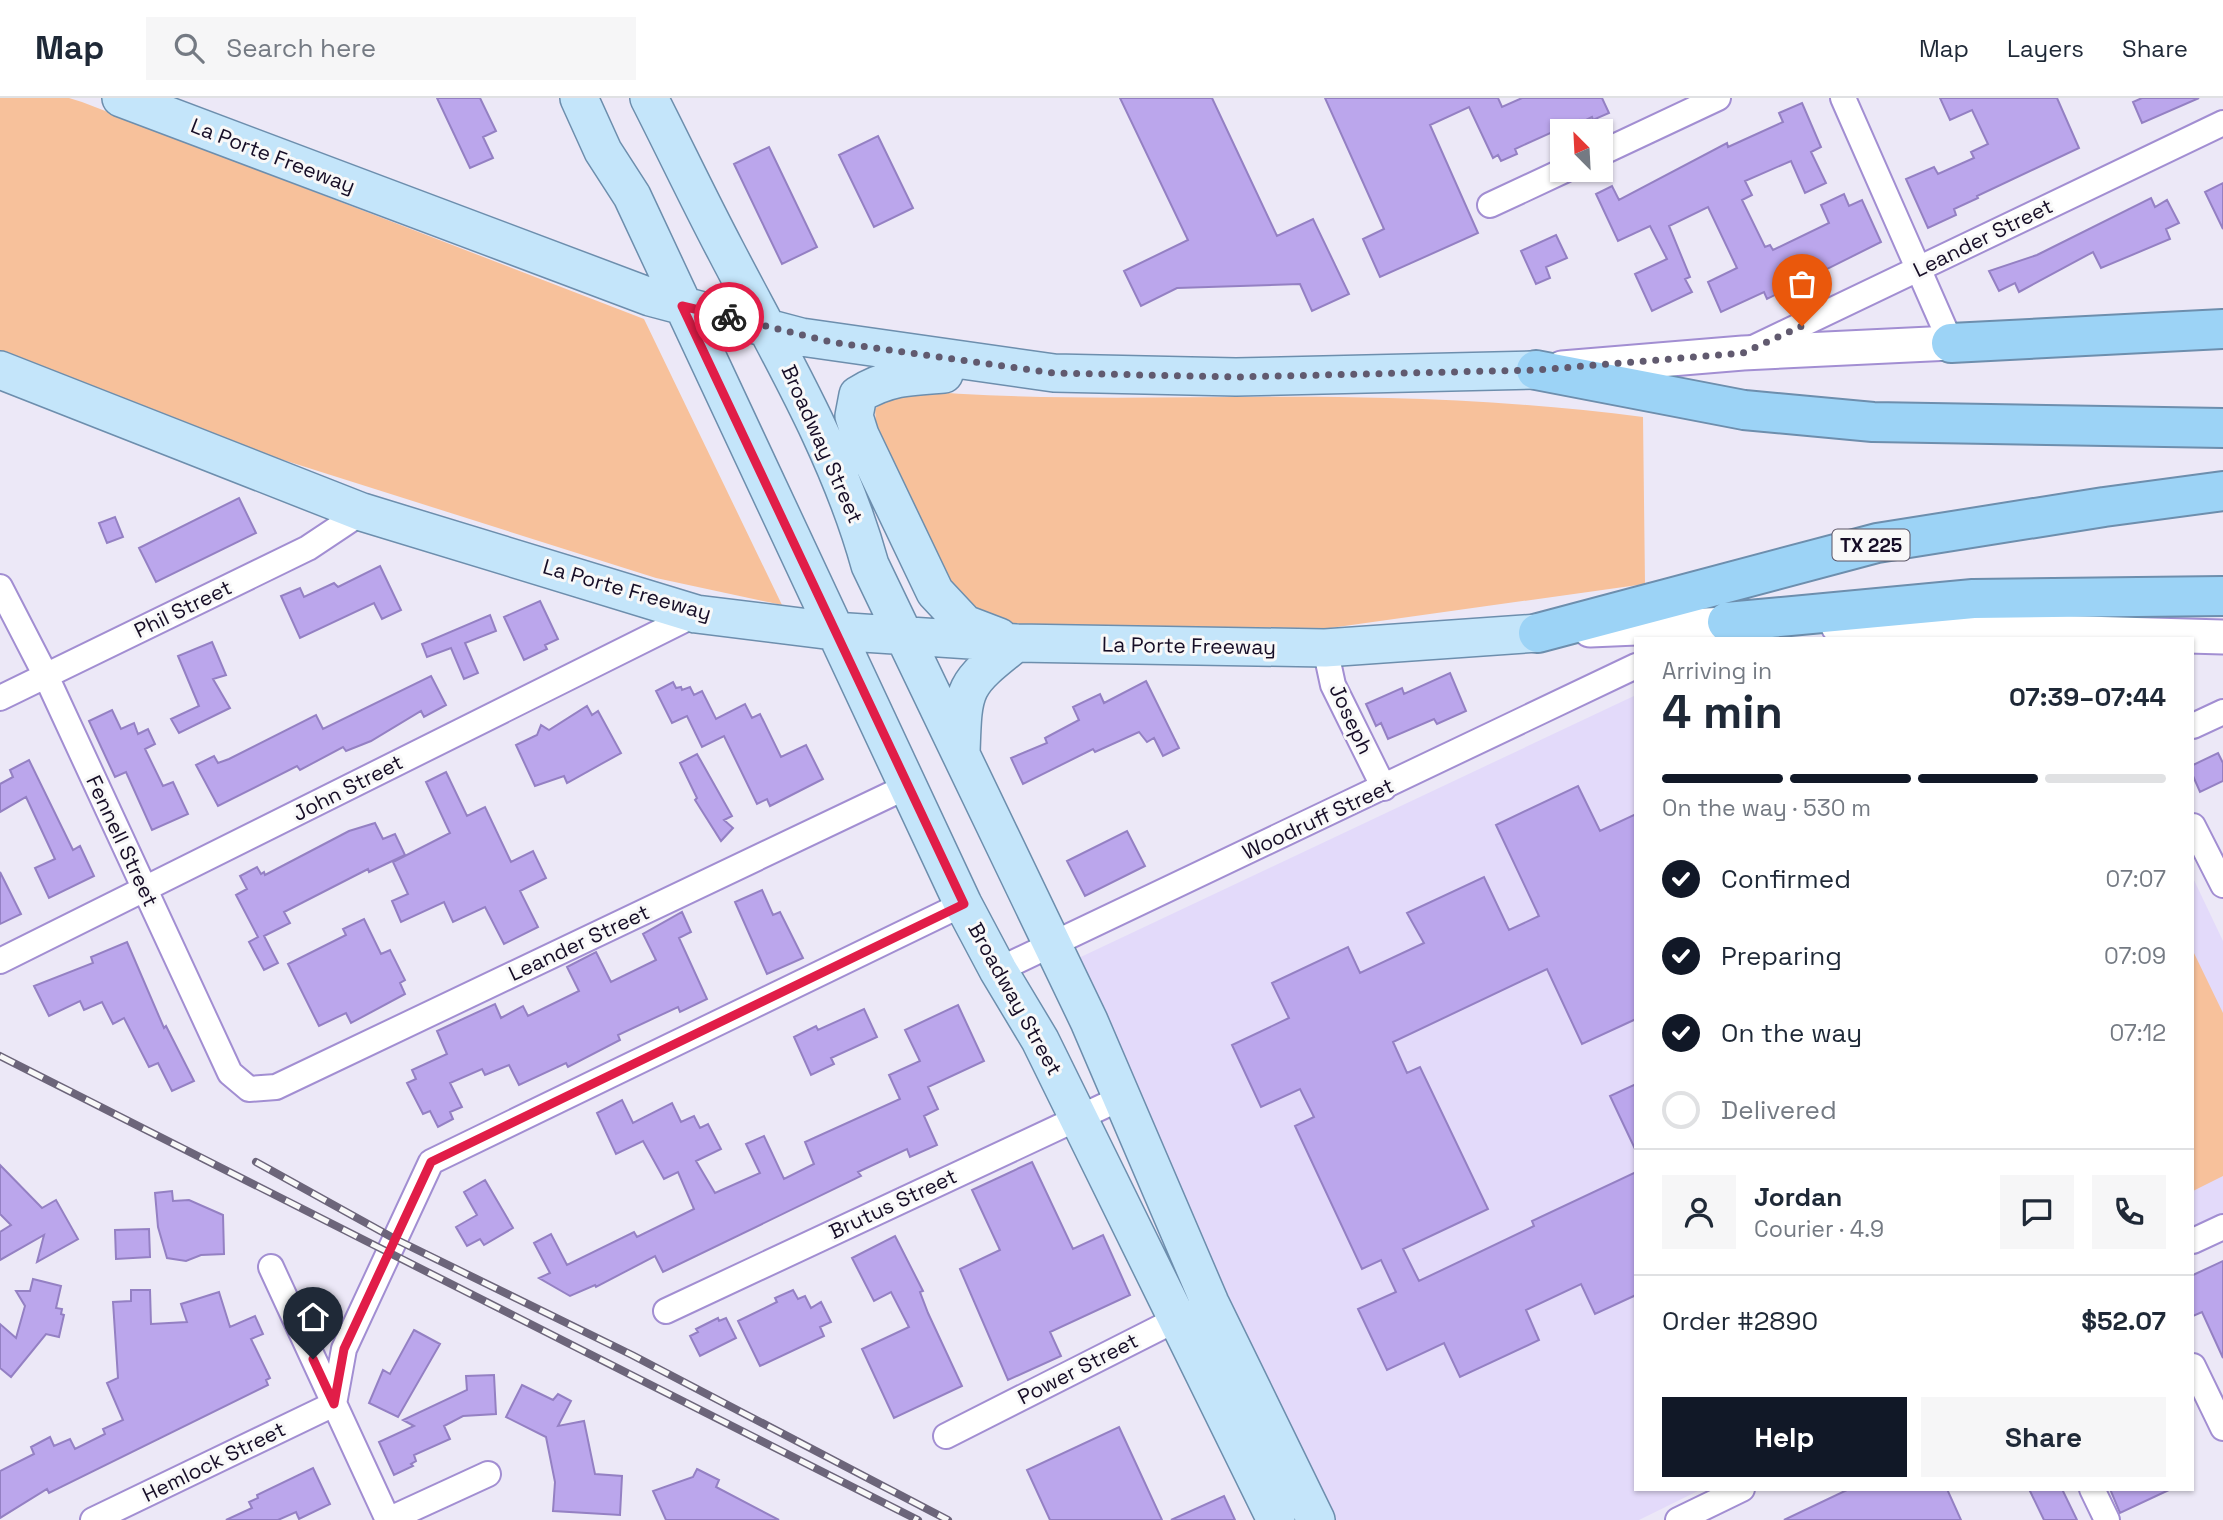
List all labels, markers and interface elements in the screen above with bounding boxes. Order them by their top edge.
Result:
search box [146,17,636,80]
text: Map [35,27,104,69]
icon: search [170,29,208,67]
text: Search here [226,31,376,65]
text: Map [1919,33,1969,64]
text: Layers [2007,33,2084,64]
text: Share [2122,33,2188,64]
street label: La Porte Freeway [187,112,359,199]
north arrow [1550,119,1614,182]
map controls [1550,119,1613,182]
street label: Leander Street [1908,192,2057,283]
pin [1772,254,1832,326]
icon: bag [1783,265,1821,303]
courier [694,282,764,352]
icon: bike [710,298,748,336]
street label: Broadway Street [775,360,869,527]
road number: TX 225 [1832,530,1910,560]
street label: La Porte Freeway [540,553,715,626]
street label: Phil Street [130,573,236,644]
street label: La Porte Freeway [1102,630,1276,661]
text: Arriving in [1662,656,1772,686]
street label: Joseph [1323,679,1379,758]
text: 07:39–07:44 [2009,680,2166,714]
text: 4 min [1662,683,1783,741]
street label: John Street [288,748,407,827]
street label: Fennell Street [80,771,165,911]
street label: Woodruff Street [1238,772,1398,865]
text: On the way · 530 m [1662,793,1871,823]
icon: check [1662,860,1700,898]
text: Confirmed [1721,862,1851,896]
text: 07:07 [2106,864,2166,894]
street label: Leander Street [504,898,653,987]
street label: Broadway Street [962,918,1069,1080]
icon: check [1662,937,1700,975]
text: Preparing [1721,939,1842,973]
text: 07:09 [2104,941,2166,971]
icon: check [1662,1014,1700,1052]
text: On the way [1721,1016,1862,1050]
text: 07:12 [2109,1018,2166,1048]
text: Delivered [1721,1093,1837,1127]
street label: Brutus Street [825,1162,961,1245]
button: person [1662,1175,1736,1249]
button: chat [2000,1175,2074,1249]
button: phone [2092,1175,2166,1249]
text: Jordan [1754,1180,1842,1214]
text: Courier · 4.9 [1754,1214,1884,1244]
pin [283,1287,343,1359]
icon: home [294,1298,332,1336]
text: Order #2890 [1662,1304,1818,1338]
text: $52.07 [2081,1304,2166,1338]
street label: Power Street [1013,1327,1143,1410]
button: Help [1662,1397,1907,1477]
button: Share [1921,1397,2166,1477]
street label: Hemlock Street [138,1415,290,1508]

